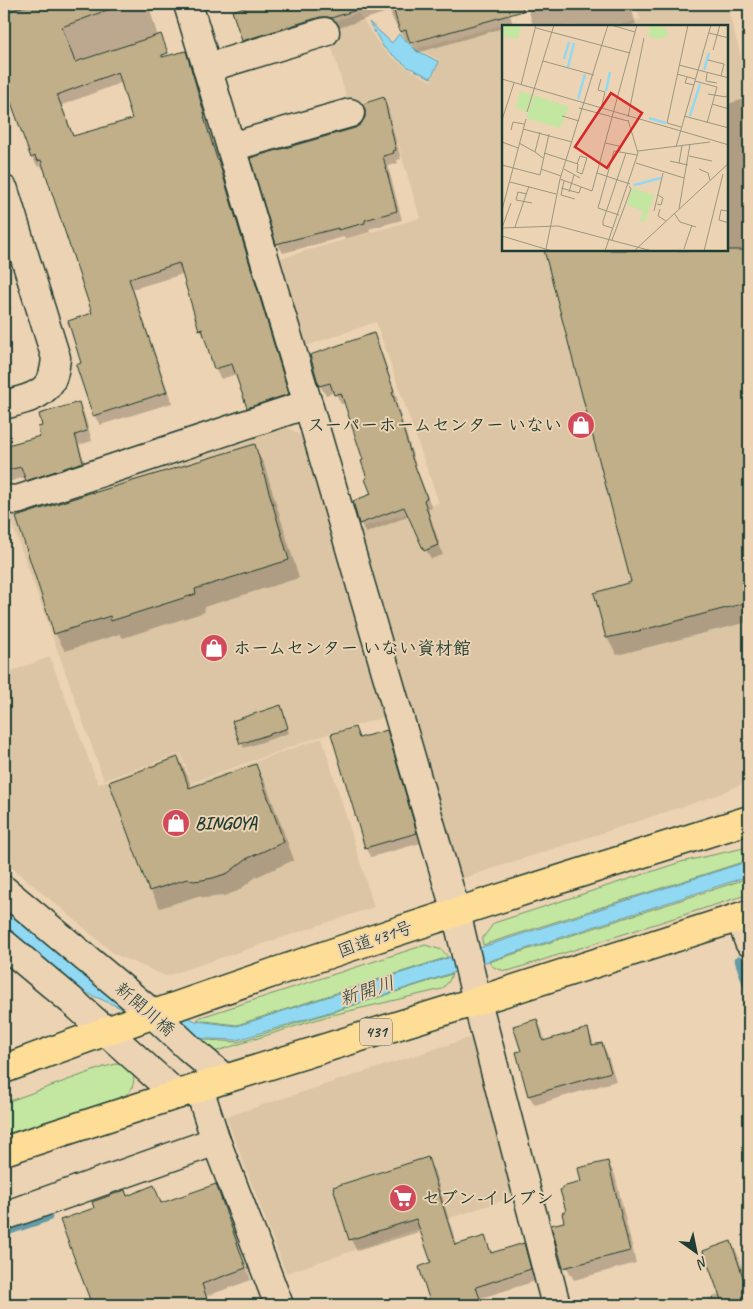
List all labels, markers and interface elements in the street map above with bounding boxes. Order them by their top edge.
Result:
inset map [502,25,728,251]
shop icon: スーパーホームセンター いない [566,410,596,440]
place label: スーパーホームセンター いない [307,414,562,436]
shop icon: ホームセンター いない資材館 [199,633,229,663]
place label: ホームセンター いない資材館 [233,637,471,659]
shop icon: BINGOYA [161,808,191,838]
place label: BINGOYA [195,812,258,834]
street label: 国道431号 [334,916,416,962]
water label: 新開川 [336,971,398,1011]
street label: 新開川橋 [111,977,179,1041]
road number: 431 [360,1019,392,1046]
supermarket icon: セブン-イレブン [388,1183,418,1213]
place label: セブン-イレブン [422,1187,554,1209]
north arrow [670,1226,720,1276]
text: N [693,1253,711,1273]

